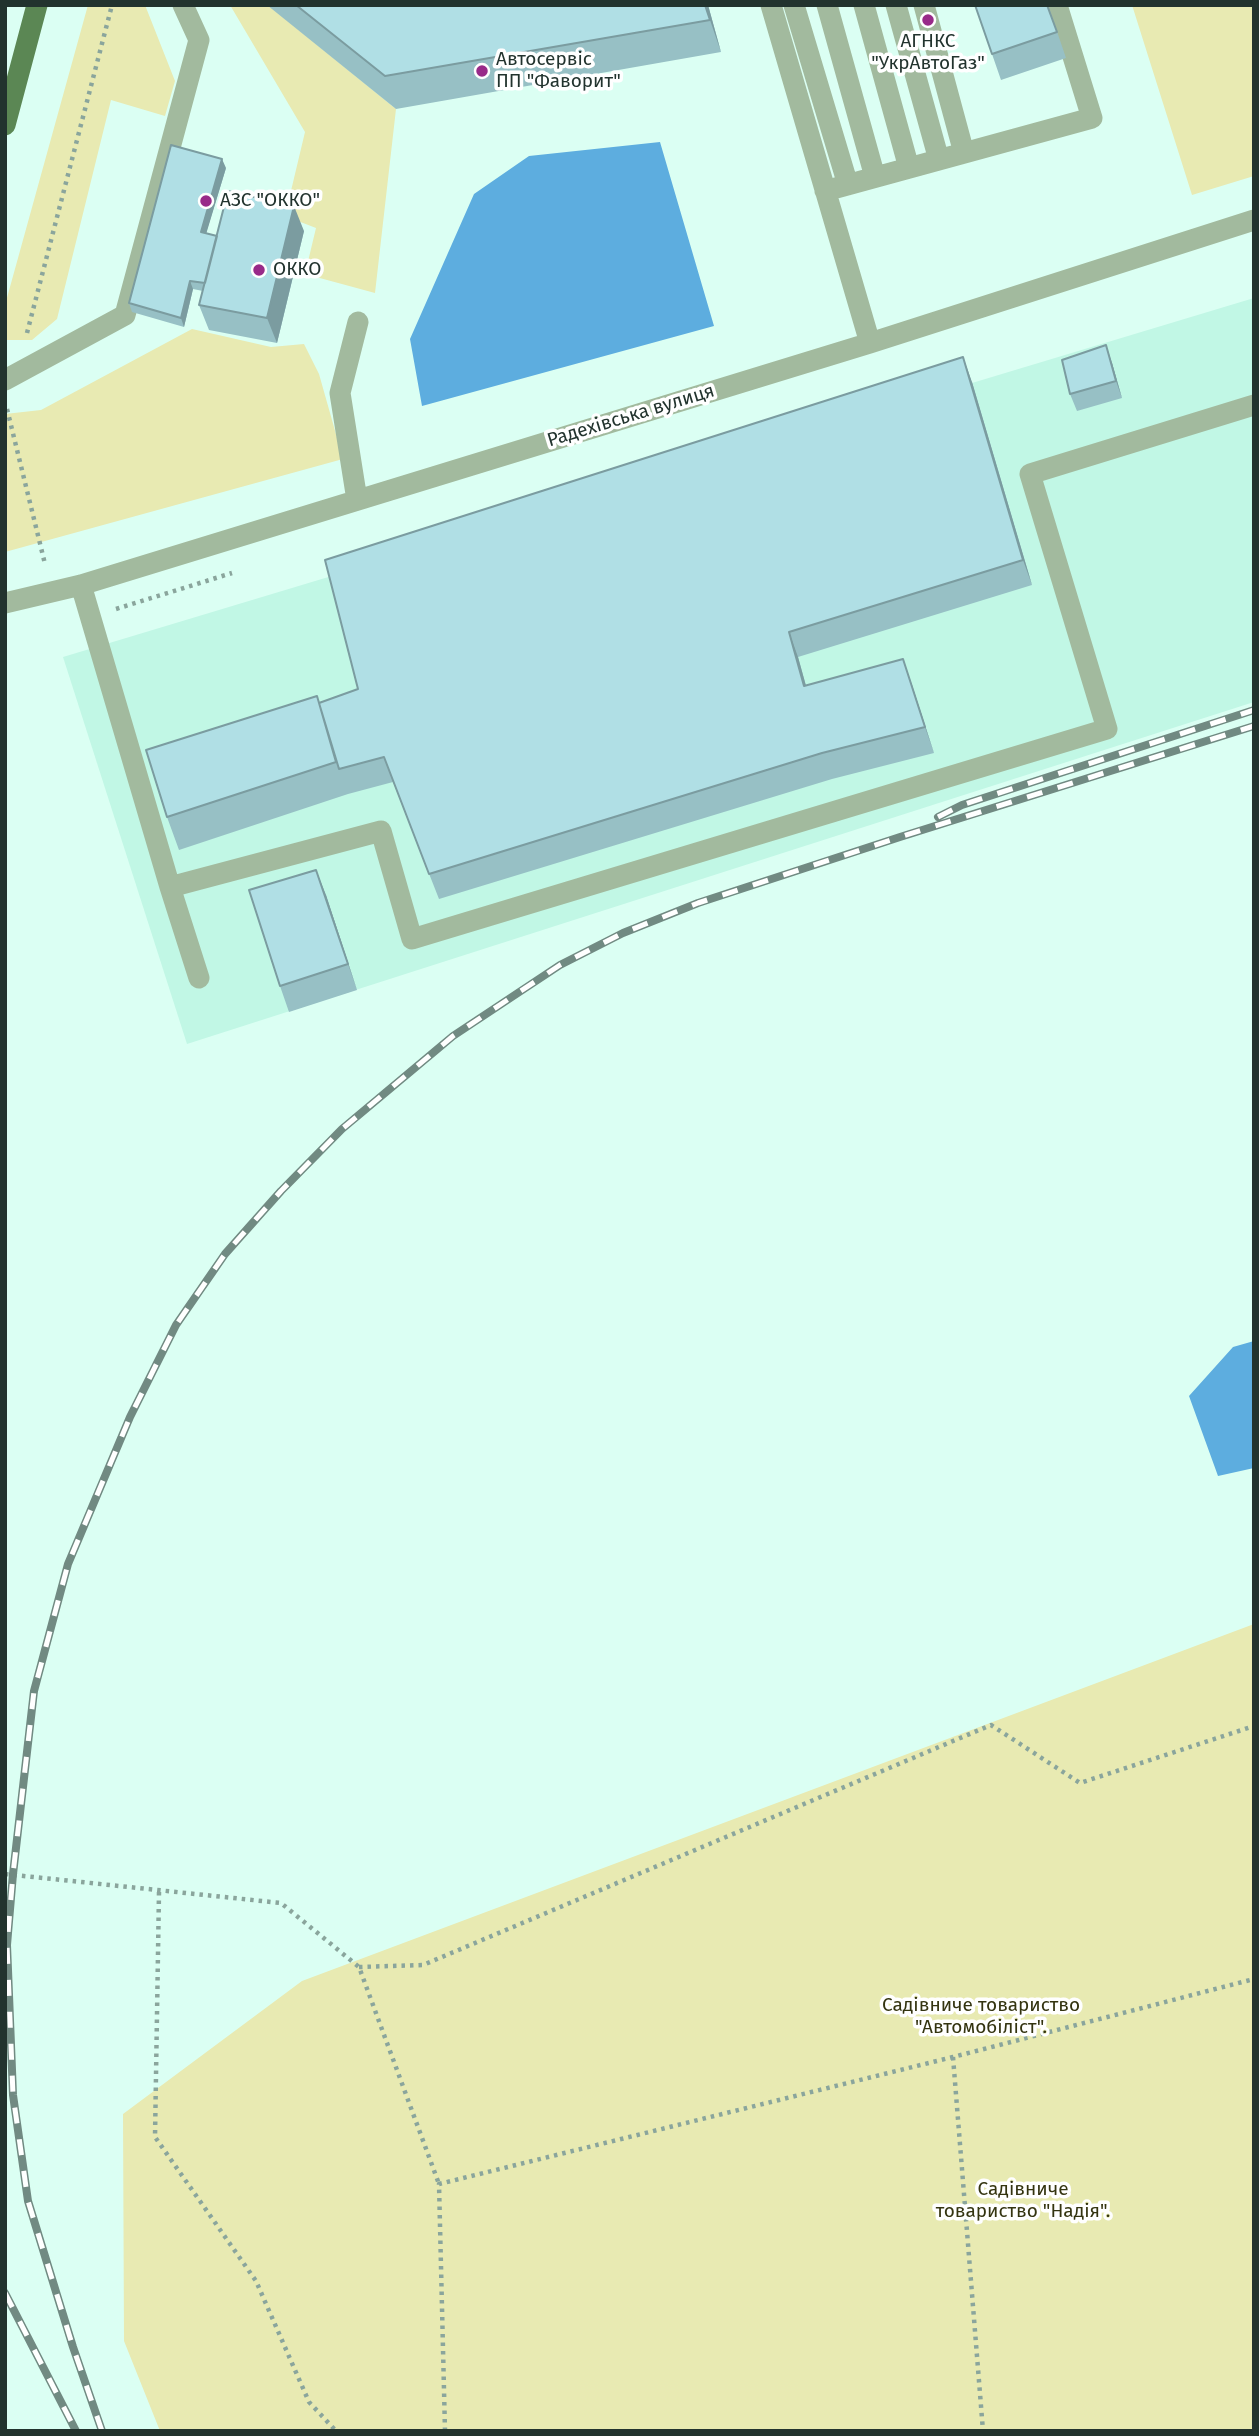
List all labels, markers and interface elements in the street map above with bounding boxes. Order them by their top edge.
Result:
marker: АГНКС "УкрАвтоГаз" [920,12,936,28]
place label: АГНКС "УкрАвтоГаз" [871,31,985,75]
place label: Автосервіс ПП "Фаворит" [496,49,621,93]
marker: Автосервіс ПП "Фаворит" [474,63,490,79]
place label: АЗС "ОККО" [220,190,320,212]
marker: АЗС "ОККО" [198,193,214,209]
place label: ОККО [273,259,321,281]
marker: ОККО [251,262,267,278]
street label: Радехівська вулиця [545,380,717,452]
park label: Садівниче товариство "Автомобіліст". [882,1995,1080,2039]
park label: Садівниче товариство "Надія". [936,2179,1110,2223]

